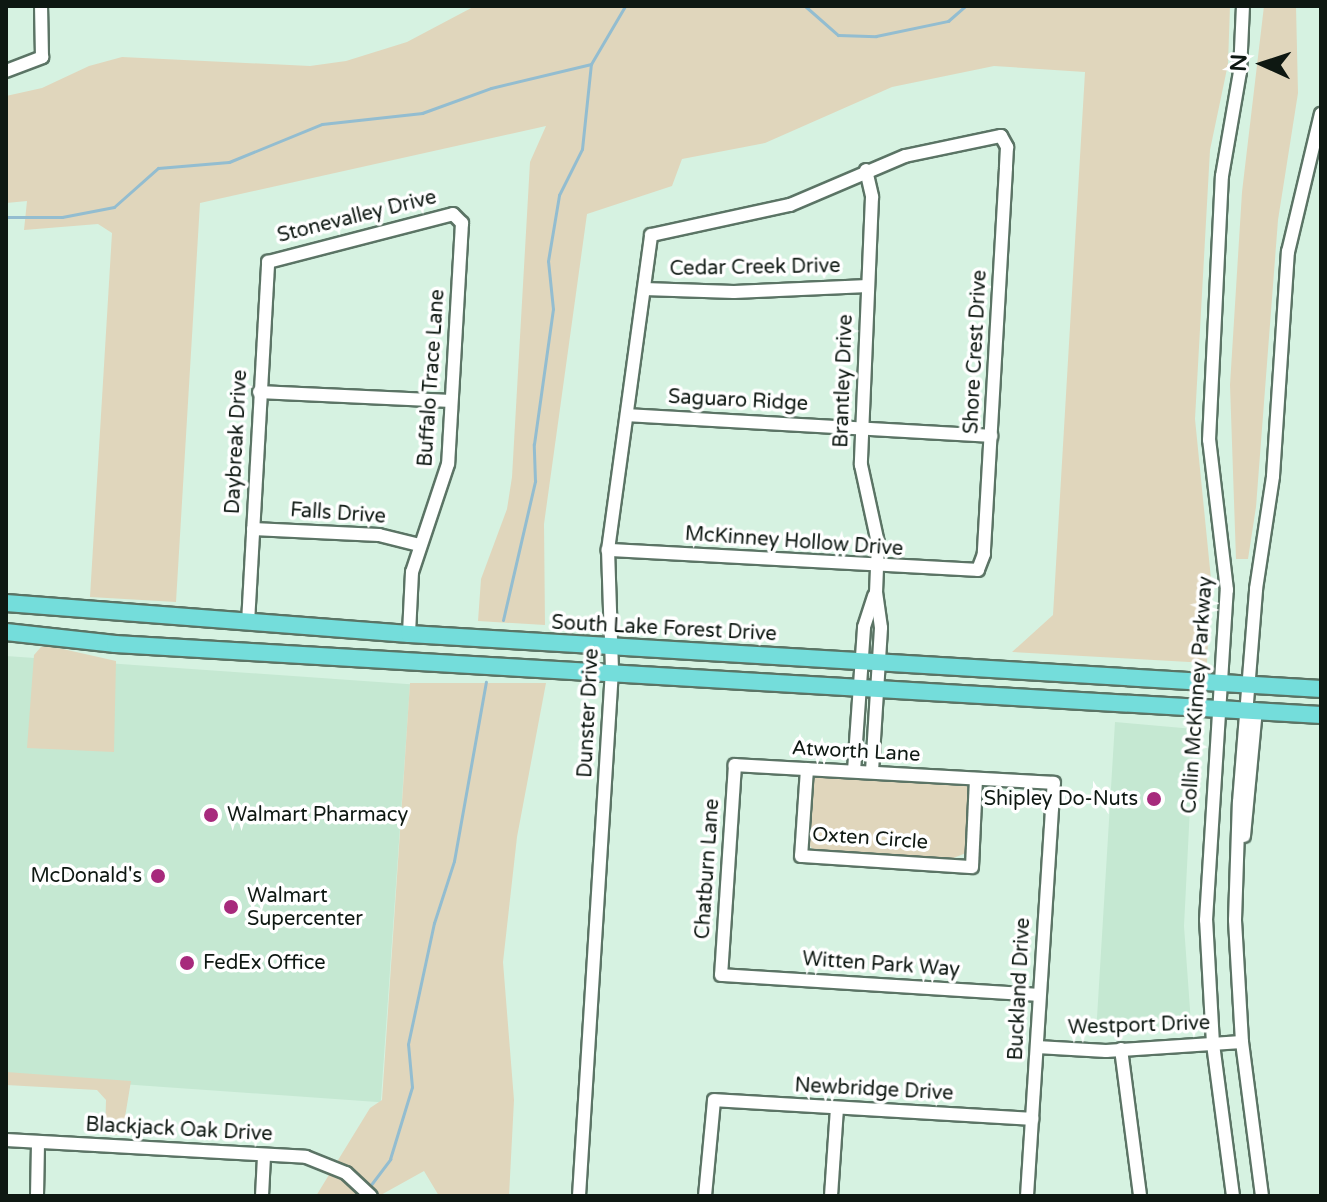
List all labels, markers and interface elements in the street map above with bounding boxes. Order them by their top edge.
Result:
north arrow [1223,24,1303,104]
text: N [1226,53,1252,72]
street label: Stonevalley Drive [275,186,439,248]
street label: Cedar Creek Drive [669,255,841,281]
street label: Shore Crest Drive [960,269,992,435]
street label: Buffalo Trace Lane [414,288,450,468]
street label: Brantley Drive [830,314,858,448]
street label: Daybreak Drive [221,369,253,515]
street label: Saguaro Ridge [667,385,809,417]
street label: Falls Drive [289,499,387,529]
street label: McKinney Hollow Drive [684,522,904,562]
street label: Collin McKinney Parkway [1178,576,1218,814]
street label: South Lake Forest Drive [551,611,777,647]
street label: Dunster Drive [574,648,604,778]
street label: Atworth Lane [791,737,921,767]
place label: Shipley Do-Nuts [984,787,1138,811]
marker: Shipley Do-Nuts [1145,790,1163,808]
street label: Chatburn Lane [691,798,725,940]
place label: Walmart Pharmacy [227,803,408,827]
marker: Walmart Pharmacy [202,806,220,824]
street label: Oxten Circle [811,823,929,855]
place label: McDonald's [30,864,142,888]
marker: McDonald's [149,867,167,885]
place label: Walmart Supercenter [247,884,363,931]
marker: Walmart Supercenter [222,898,240,916]
street label: Buckland Drive [1004,917,1036,1061]
street label: Witten Park Way [801,948,961,982]
place label: FedEx Office [203,951,326,975]
marker: FedEx Office [178,954,196,972]
street label: Westport Drive [1067,1012,1211,1040]
street label: Newbridge Drive [794,1074,954,1106]
street label: Blackjack Oak Drive [85,1113,273,1147]

